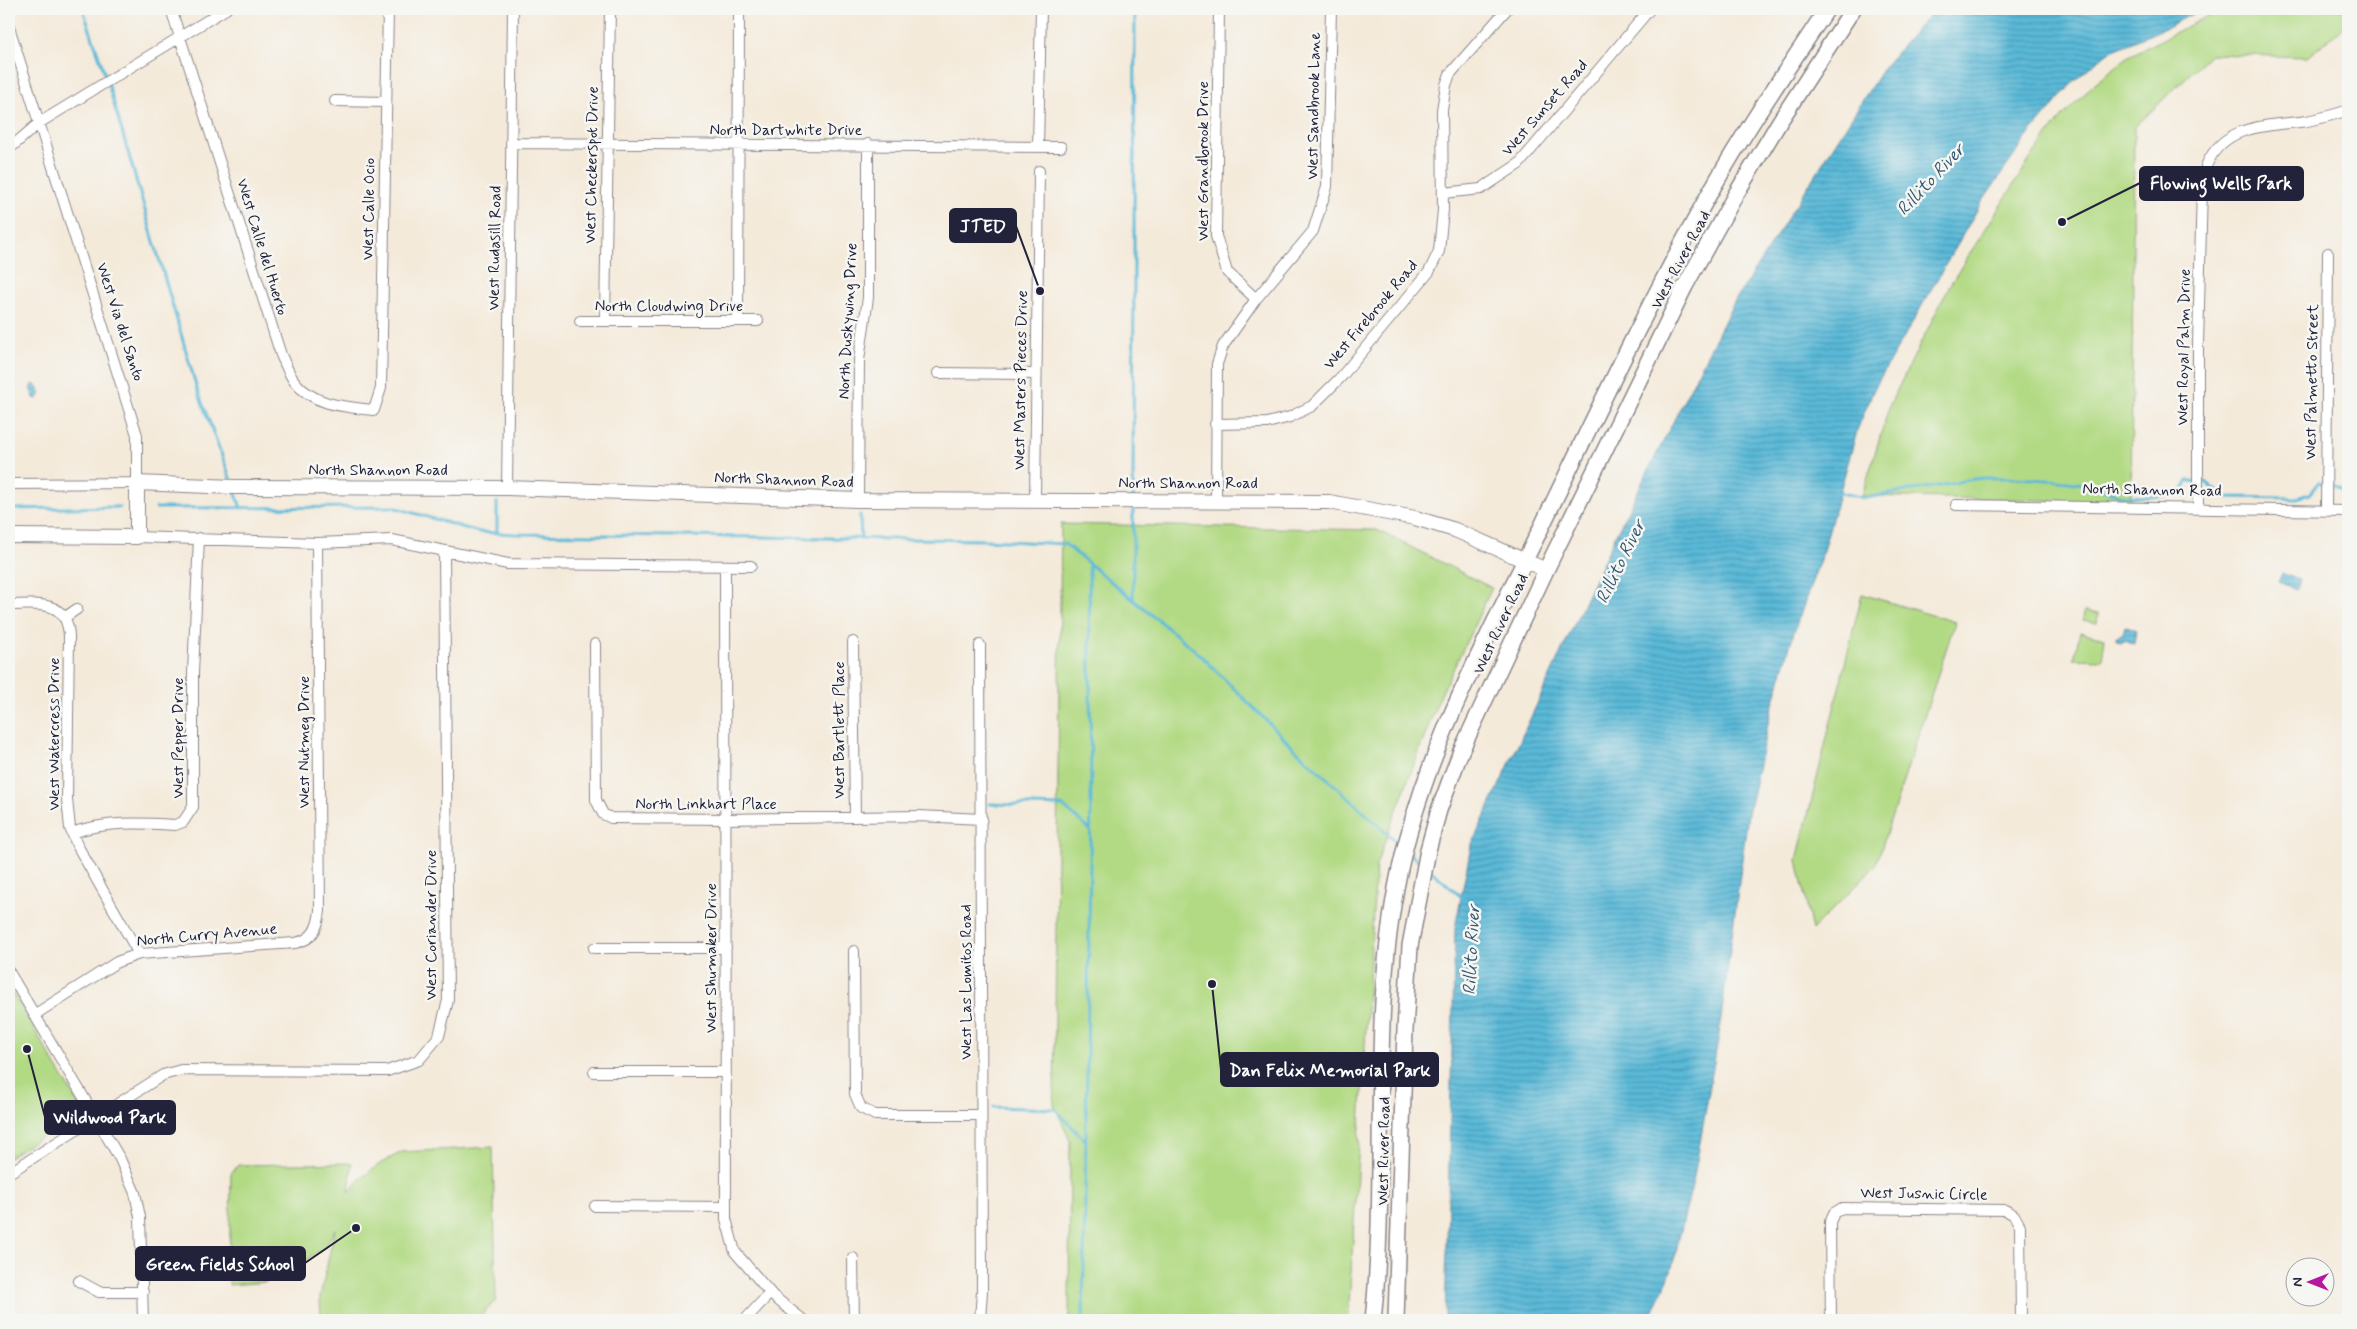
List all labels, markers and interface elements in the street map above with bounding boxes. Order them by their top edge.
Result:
street label: West Sandbrook Lane [1302,32,1326,180]
street label: West Sunset Road [1497,55,1593,161]
street label: West Grandbrook Drive [1193,81,1214,241]
street label: West Checkerspot Drive [580,86,604,244]
street label: North Dartwhite Drive [710,120,863,141]
water label: Rillito River [1892,137,1972,221]
street label: West Calle Ocio [358,158,380,260]
callout: Flowing Wells Park [2140,167,2303,200]
text: Flowing Wells Park [2150,172,2292,198]
street label: West Calle del Huerto [231,176,293,318]
street label: West Rudasill Road [483,185,507,311]
street label: West River Road [1646,207,1716,313]
callout: JTED [950,209,1016,242]
text: JTED [960,215,1006,239]
street label: North Duskywing Drive [833,242,863,400]
street label: West Firebrook Road [1319,256,1423,374]
street label: West Via del Santo [91,260,149,384]
street label: West Royal Palm Drive [2172,268,2196,426]
street label: West Masters Pieces Drive [1009,290,1033,470]
street label: North Cloudwing Drive [595,296,743,318]
street label: West Palmetto Street [2300,303,2324,460]
street label: North Shannon Road [308,460,448,481]
street label: North Shannon Road [714,467,854,493]
street label: North Shannon Road [1118,473,1258,494]
street label: North Shannon Road [2082,478,2222,502]
water label: Rillito River [1590,514,1653,608]
street label: West River Road [1469,570,1533,678]
street label: West Watercress Drive [44,657,65,811]
street label: West Bartlett Place [829,661,850,799]
street label: West Nutmeg Drive [294,676,315,808]
street label: West Pepper Drive [168,678,189,798]
street label: North Linkhart Place [635,794,777,815]
street label: West Coriander Drive [421,850,442,1000]
street label: West Shumaker Drive [701,883,722,1033]
water label: Rillito River [1458,902,1486,996]
street label: West Las Lomitos Road [956,904,977,1060]
street label: North Curry Avenue [136,918,278,952]
callout: Dan Felix Memorial Park [1221,1053,1438,1086]
text: Dan Felix Memorial Park [1229,1059,1432,1083]
street label: West River Road [1373,1097,1395,1205]
callout: Wildwood Park [45,1101,175,1134]
text: Wildwood Park [52,1106,167,1130]
street label: West Jusnic Circle [1860,1182,1988,1206]
callout: Green Fields School [136,1247,305,1280]
text: Green Fields School [146,1253,294,1277]
north arrow [2284,1256,2334,1306]
text: N [2289,1277,2307,1287]

